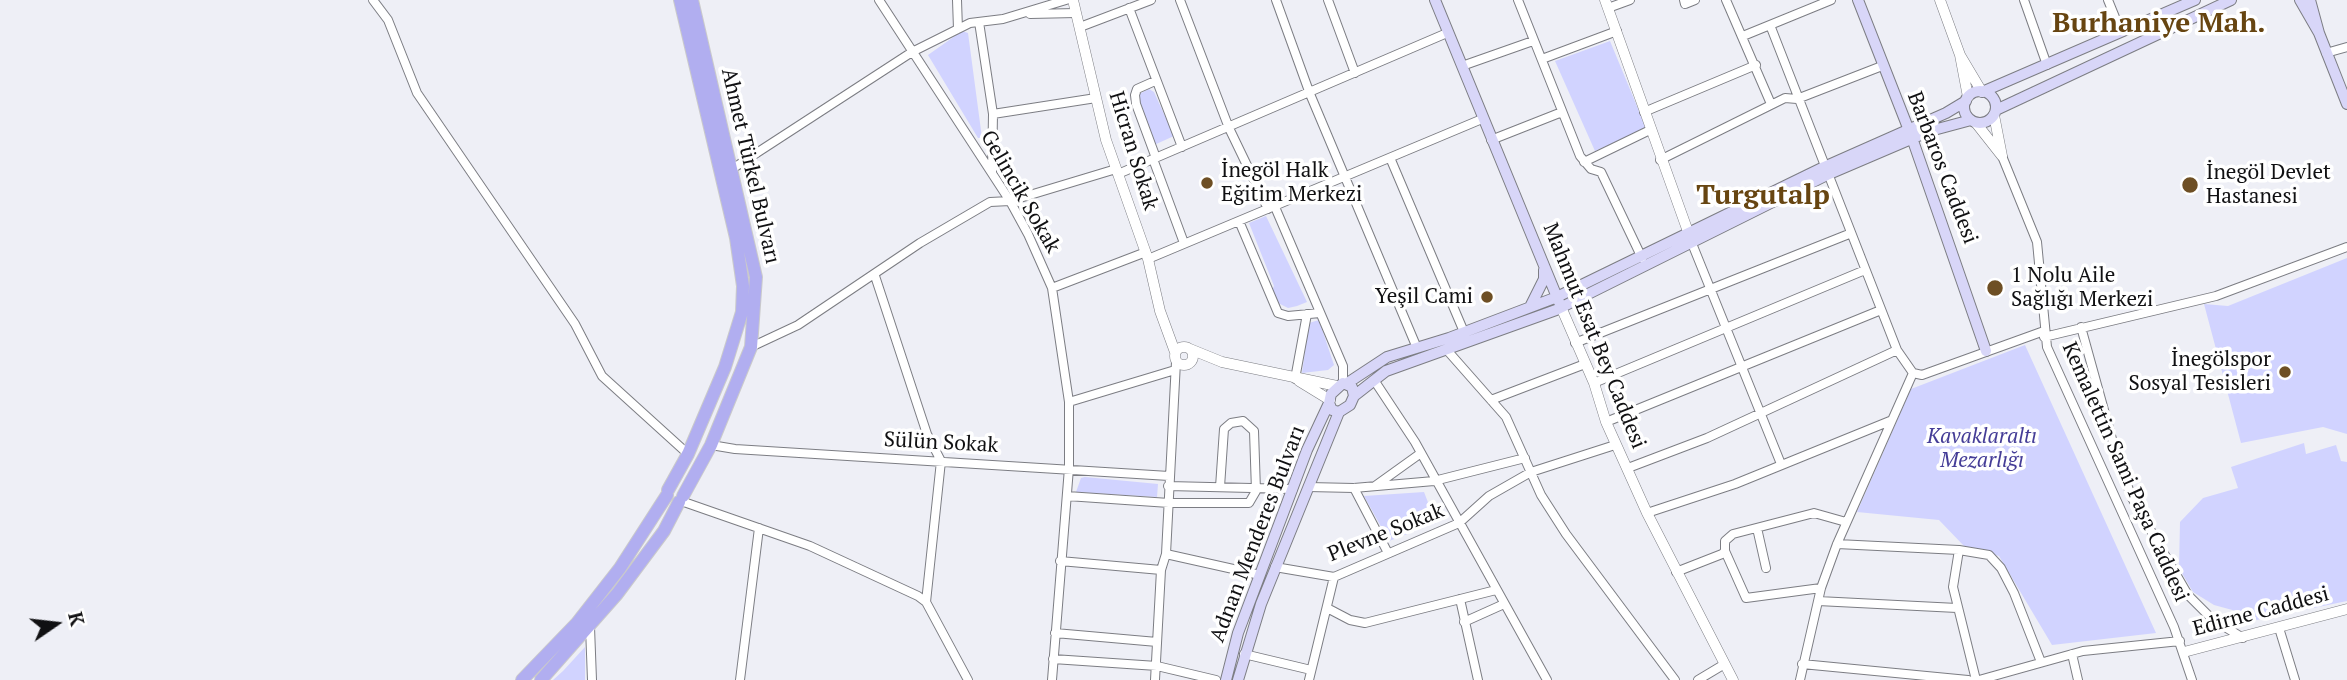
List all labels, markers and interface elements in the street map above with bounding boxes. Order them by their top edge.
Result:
district label: Burhaniye Mah. [2052,7,2266,41]
street label: Ahmet Türkel Bulvarı [715,66,785,266]
street label: Barbaros Caddesi [1901,88,1983,248]
street label: Hicran Sokak [1103,89,1163,213]
street label: Gelincik Sokak [975,126,1065,258]
place label: İnegöl Halk Eğitim Merkezi [1221,158,1362,208]
place label: İnegöl Devlet Hastanesi [2206,160,2331,210]
marker: İnegöl Halk Eğitim Merkezi [1199,175,1215,191]
marker: İnegöl Devlet Hastanesi [2180,175,2200,195]
district label: Turgutalp [1696,179,1830,213]
street label: Mahmut Esat Bey Caddesi [1537,219,1651,453]
place label: 1 Nolu Aile Sağlığı Merkezi [2011,263,2153,313]
marker: 1 Nolu Aile Sağlığı Merkezi [1985,278,2005,298]
place label: Yeşil Cami [1375,284,1473,310]
marker: Yeşil Cami [1479,289,1495,305]
street label: Kemalettin Sami Paşa Caddesi [2056,338,2194,606]
place label: İnegölspor Sosyal Tesisleri [2128,347,2271,397]
marker: İnegölspor Sosyal Tesisleri [2277,364,2293,380]
street label: Adnan Menderes Bulvarı [1205,422,1311,646]
park label: Kavaklaraltı Mezarlığı [1927,424,2037,474]
street label: Sülün Sokak [883,427,999,459]
street label: Plevne Sokak [1324,498,1448,568]
street label: Edirne Caddesi [2190,582,2332,642]
north arrow [21,589,91,659]
text: K [63,609,91,628]

